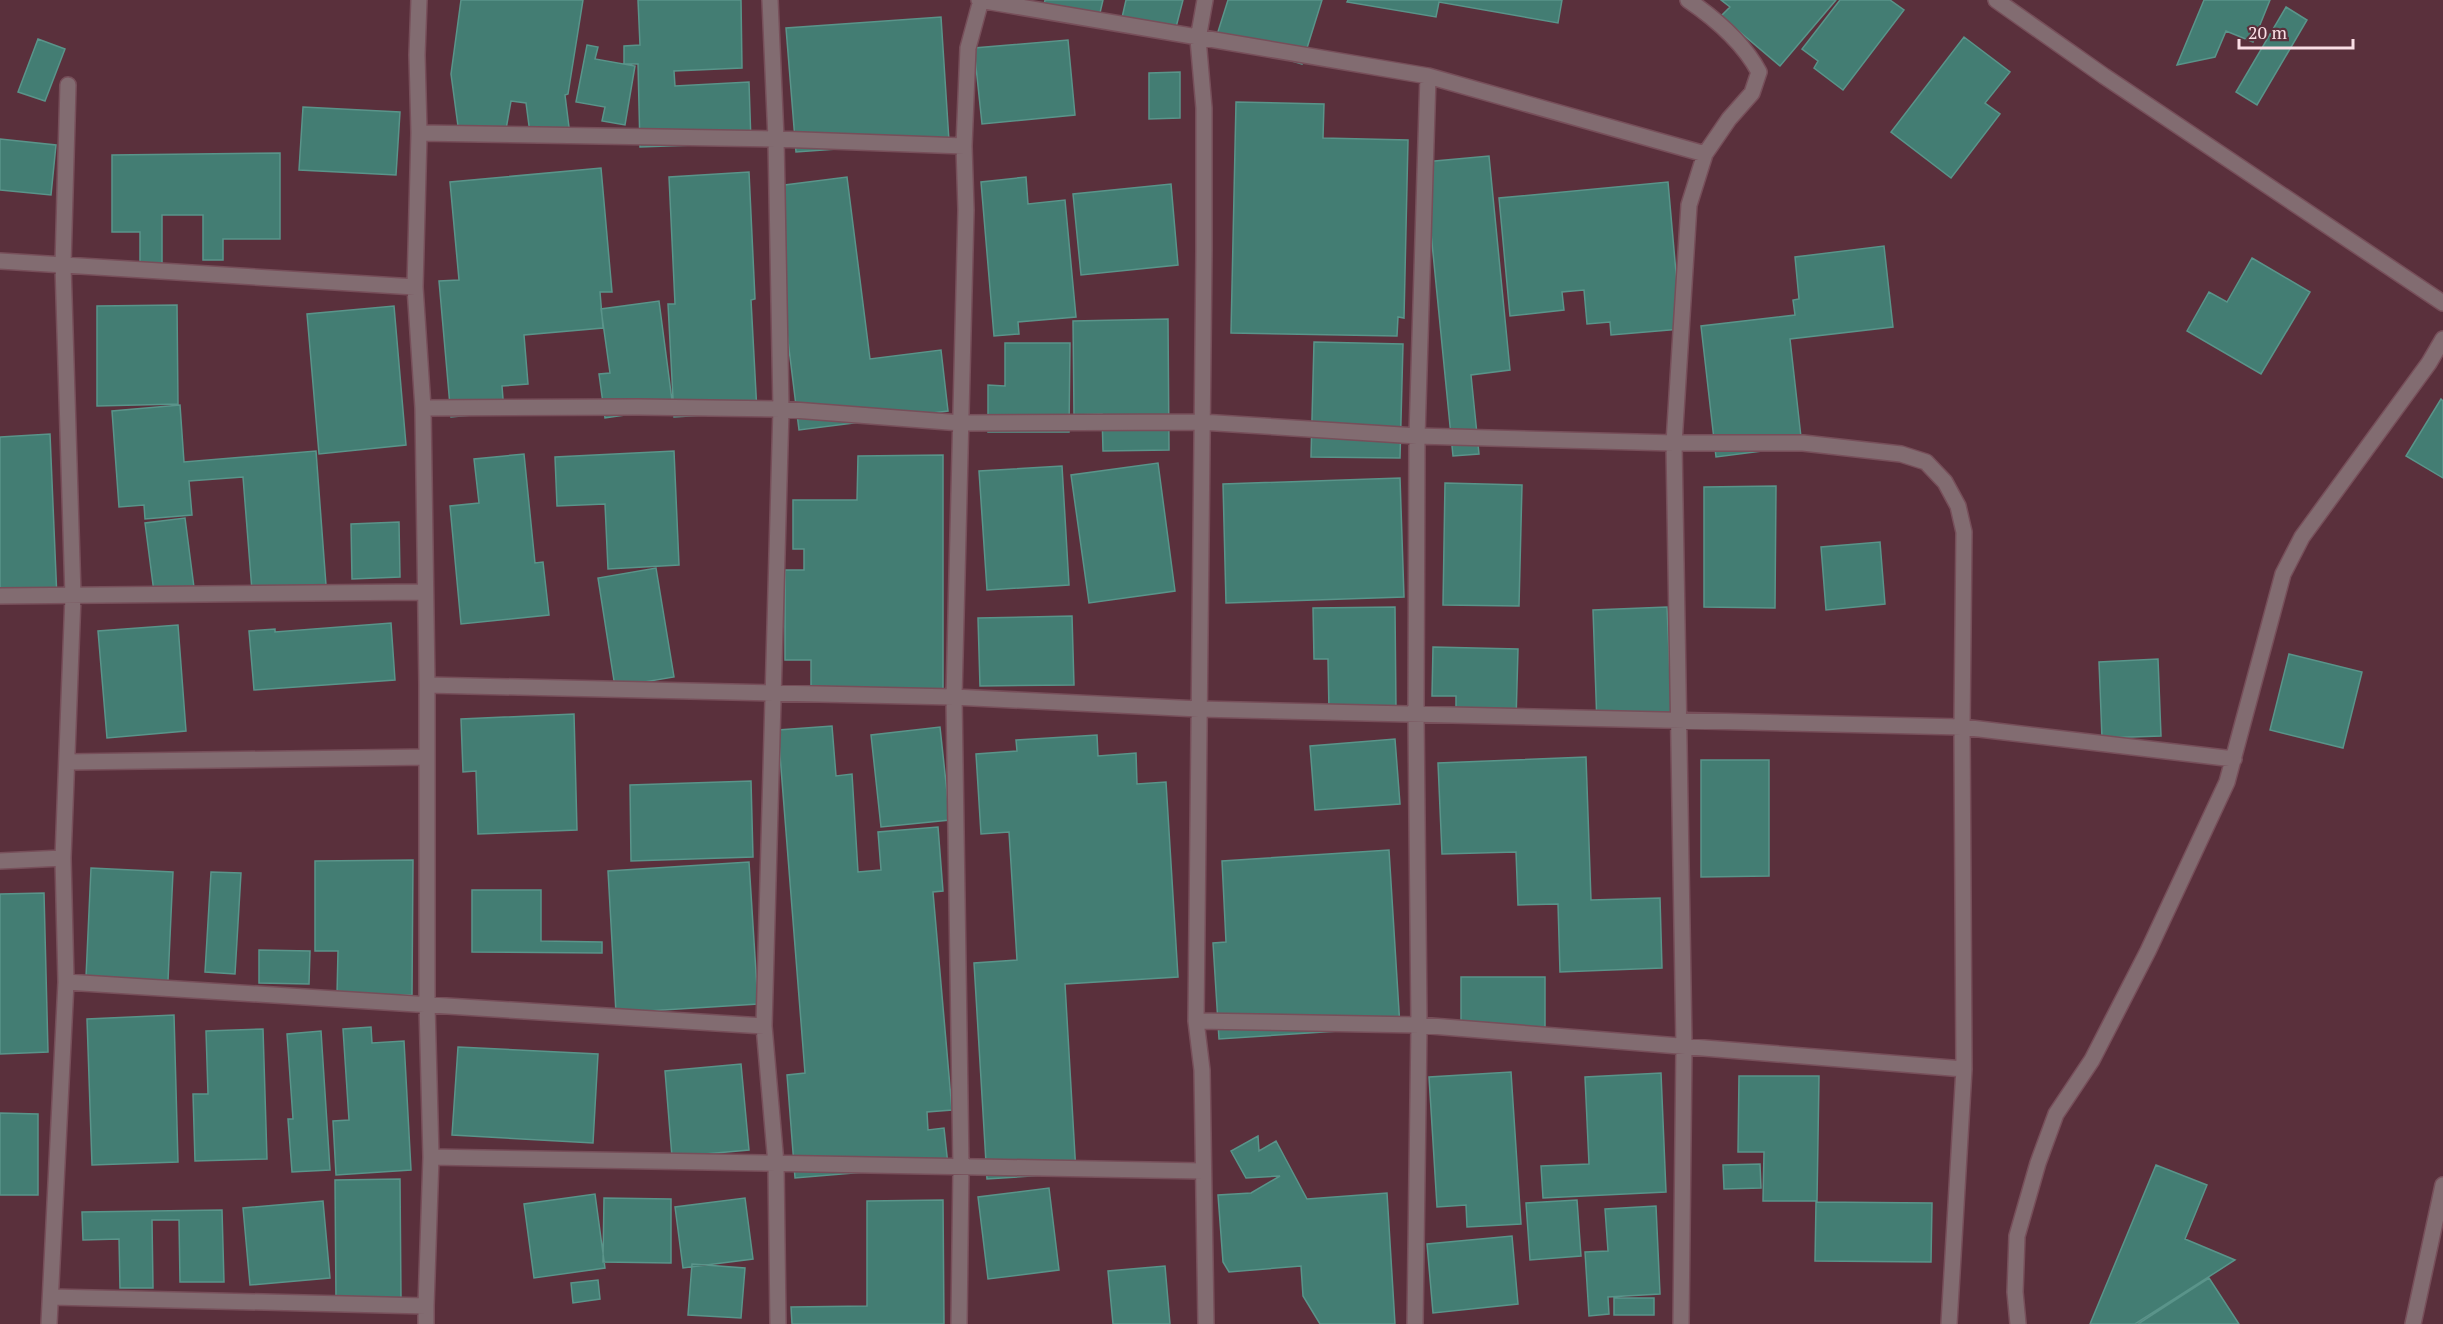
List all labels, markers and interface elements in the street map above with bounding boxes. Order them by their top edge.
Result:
scale bar [2239,12,2353,50]
text: 20 m [2248,20,2288,44]

